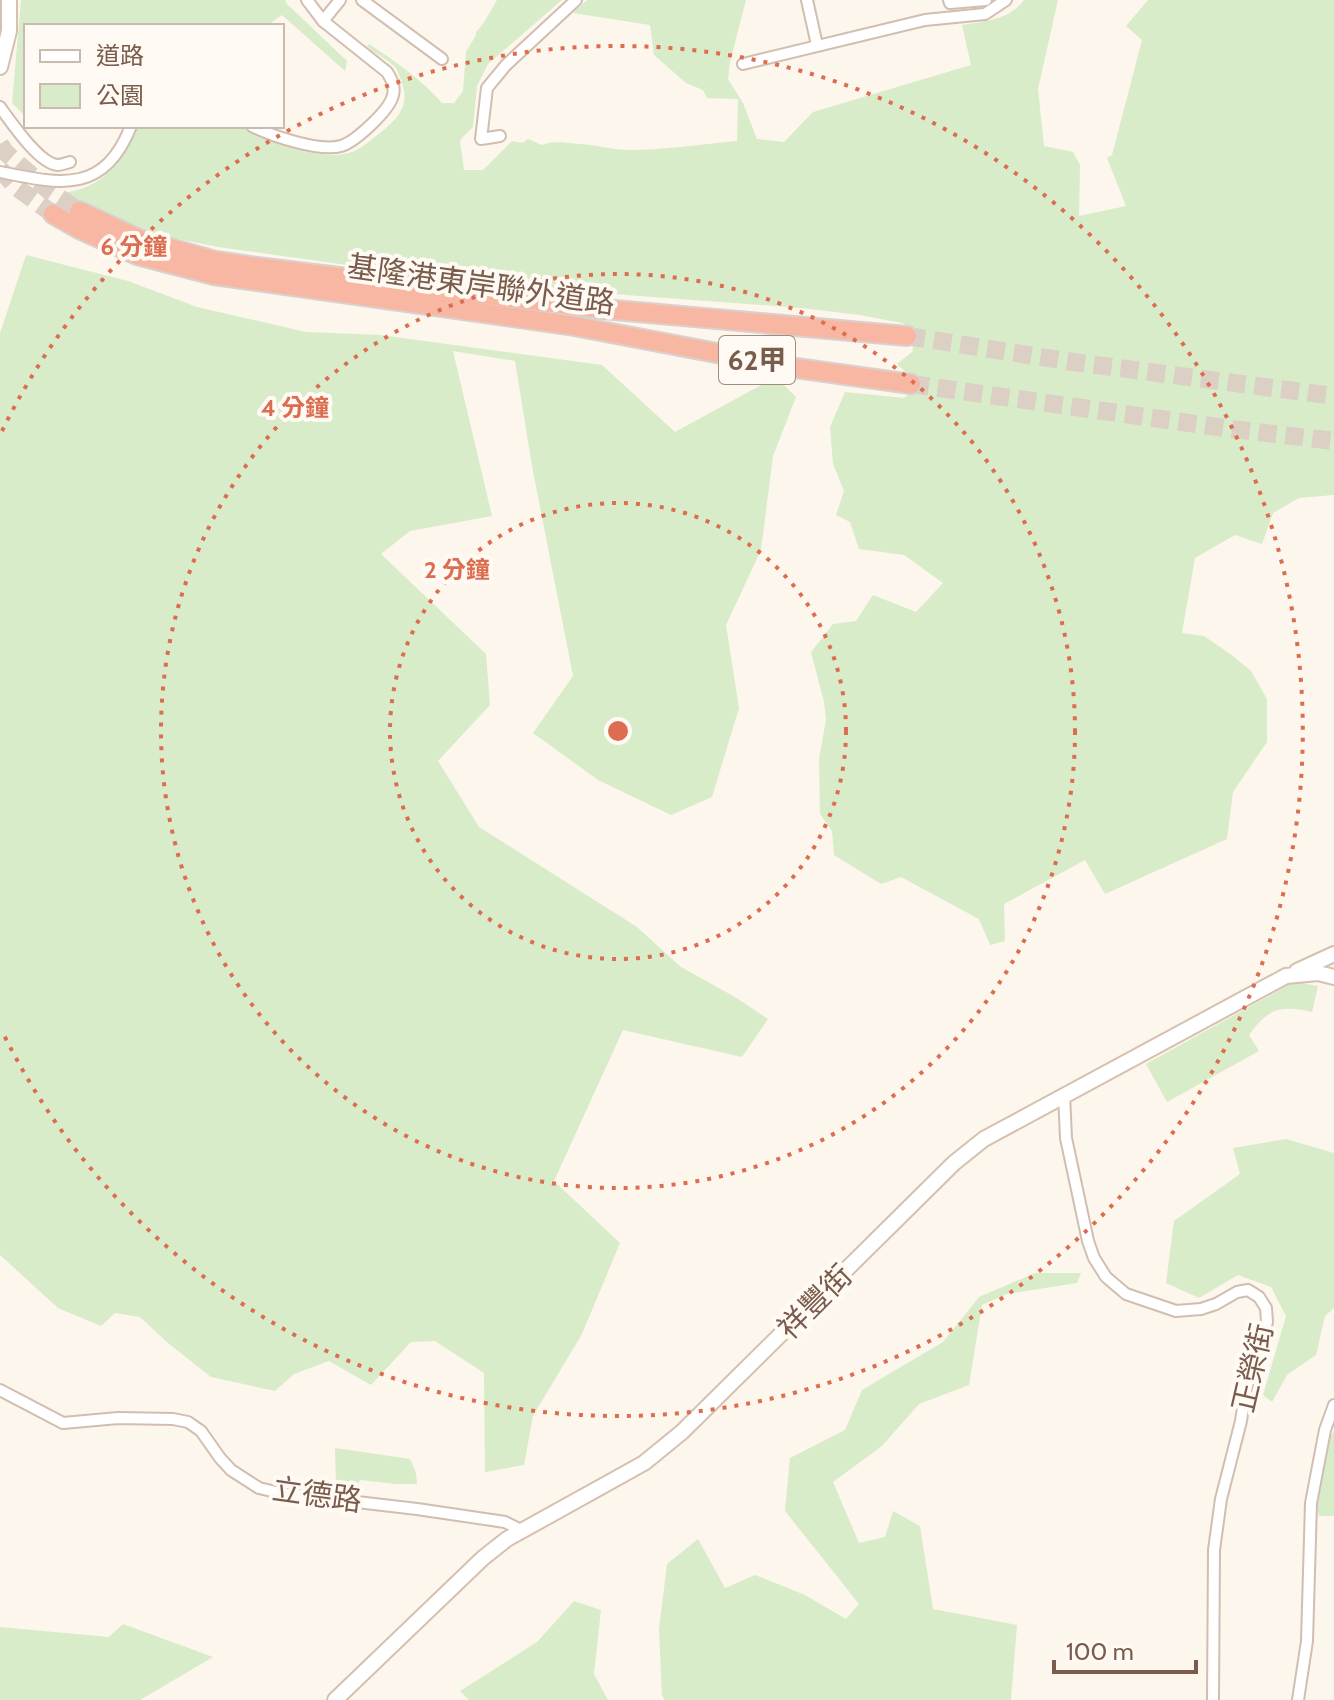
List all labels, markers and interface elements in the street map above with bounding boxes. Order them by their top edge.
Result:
legend [24,24,284,128]
text: 道路 [96,41,144,70]
text: 公園 [96,81,144,110]
text: 6 分鐘 [101,232,167,261]
street label: 基隆港東岸聯外道路 [345,247,617,322]
road number: 62甲 [719,336,795,384]
text: 4 分鐘 [261,393,329,422]
text: 2 分鐘 [424,555,490,584]
centre of rings [604,717,632,745]
street label: 祥豐街 [770,1257,860,1347]
street label: 正榮街 [1224,1320,1281,1416]
street label: 立德路 [270,1470,364,1519]
scale bar [1054,1624,1196,1674]
text: 100 m [1066,1637,1134,1666]

